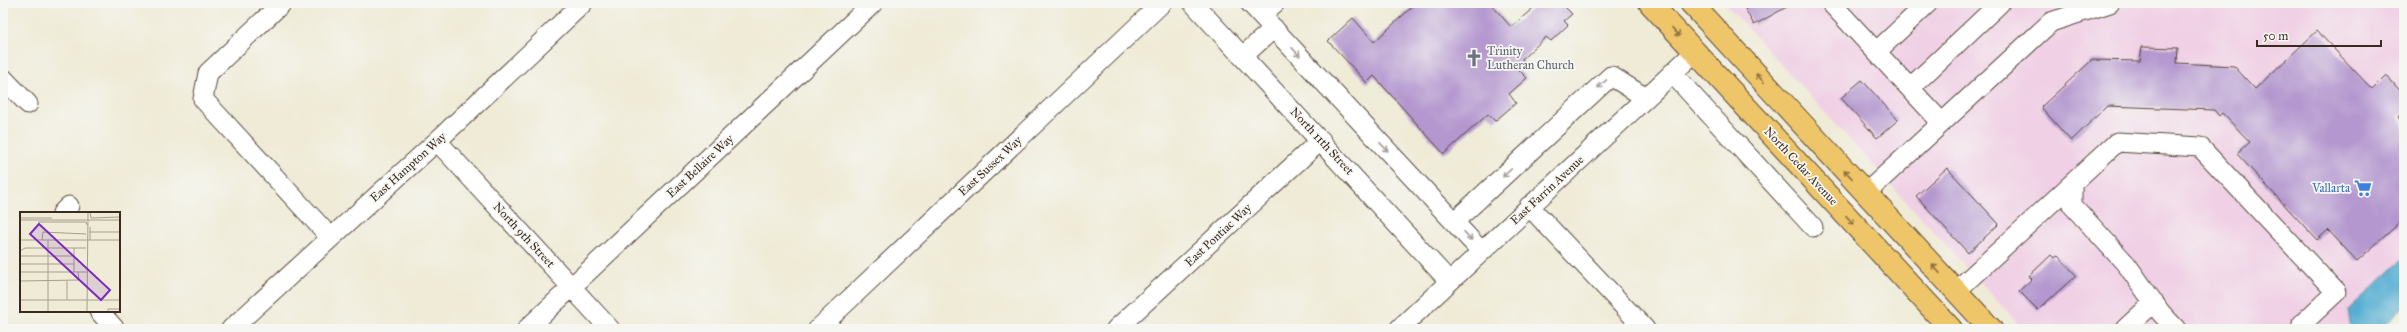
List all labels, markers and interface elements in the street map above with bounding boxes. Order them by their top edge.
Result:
scale bar [2257,22,2381,48]
one-way arrow [1672,27,1681,37]
text: 50 m [2263,29,2288,43]
place label: Trinity Lutheran Church [1487,44,1574,72]
one-way arrow [1291,47,1300,57]
church icon: Trinity Lutheran Church [1464,48,1484,68]
one-way arrow [1755,73,1765,83]
one-way arrow [1597,79,1607,89]
street label: North 11th Street [1287,104,1357,178]
street label: North Cedar Avenue [1761,124,1841,208]
street label: East Hampton Way [367,129,449,205]
street label: East Bellaire Way [664,131,737,200]
street label: East Sussex Way [956,133,1025,199]
one-way arrow [1380,142,1389,152]
street label: East Farrin Avenue [1508,153,1586,227]
one-way arrow [1502,168,1512,178]
one-way arrow [1843,169,1853,179]
supermarket icon: Vallarta [2353,178,2373,198]
place label: Vallarta [2311,181,2351,195]
street label: North 9th Street [490,200,558,271]
street label: East Pontiac Way [1182,200,1254,269]
inset map [20,212,120,312]
one-way arrow [1845,214,1854,224]
one-way arrow [1463,231,1473,241]
one-way arrow [1932,265,1941,275]

